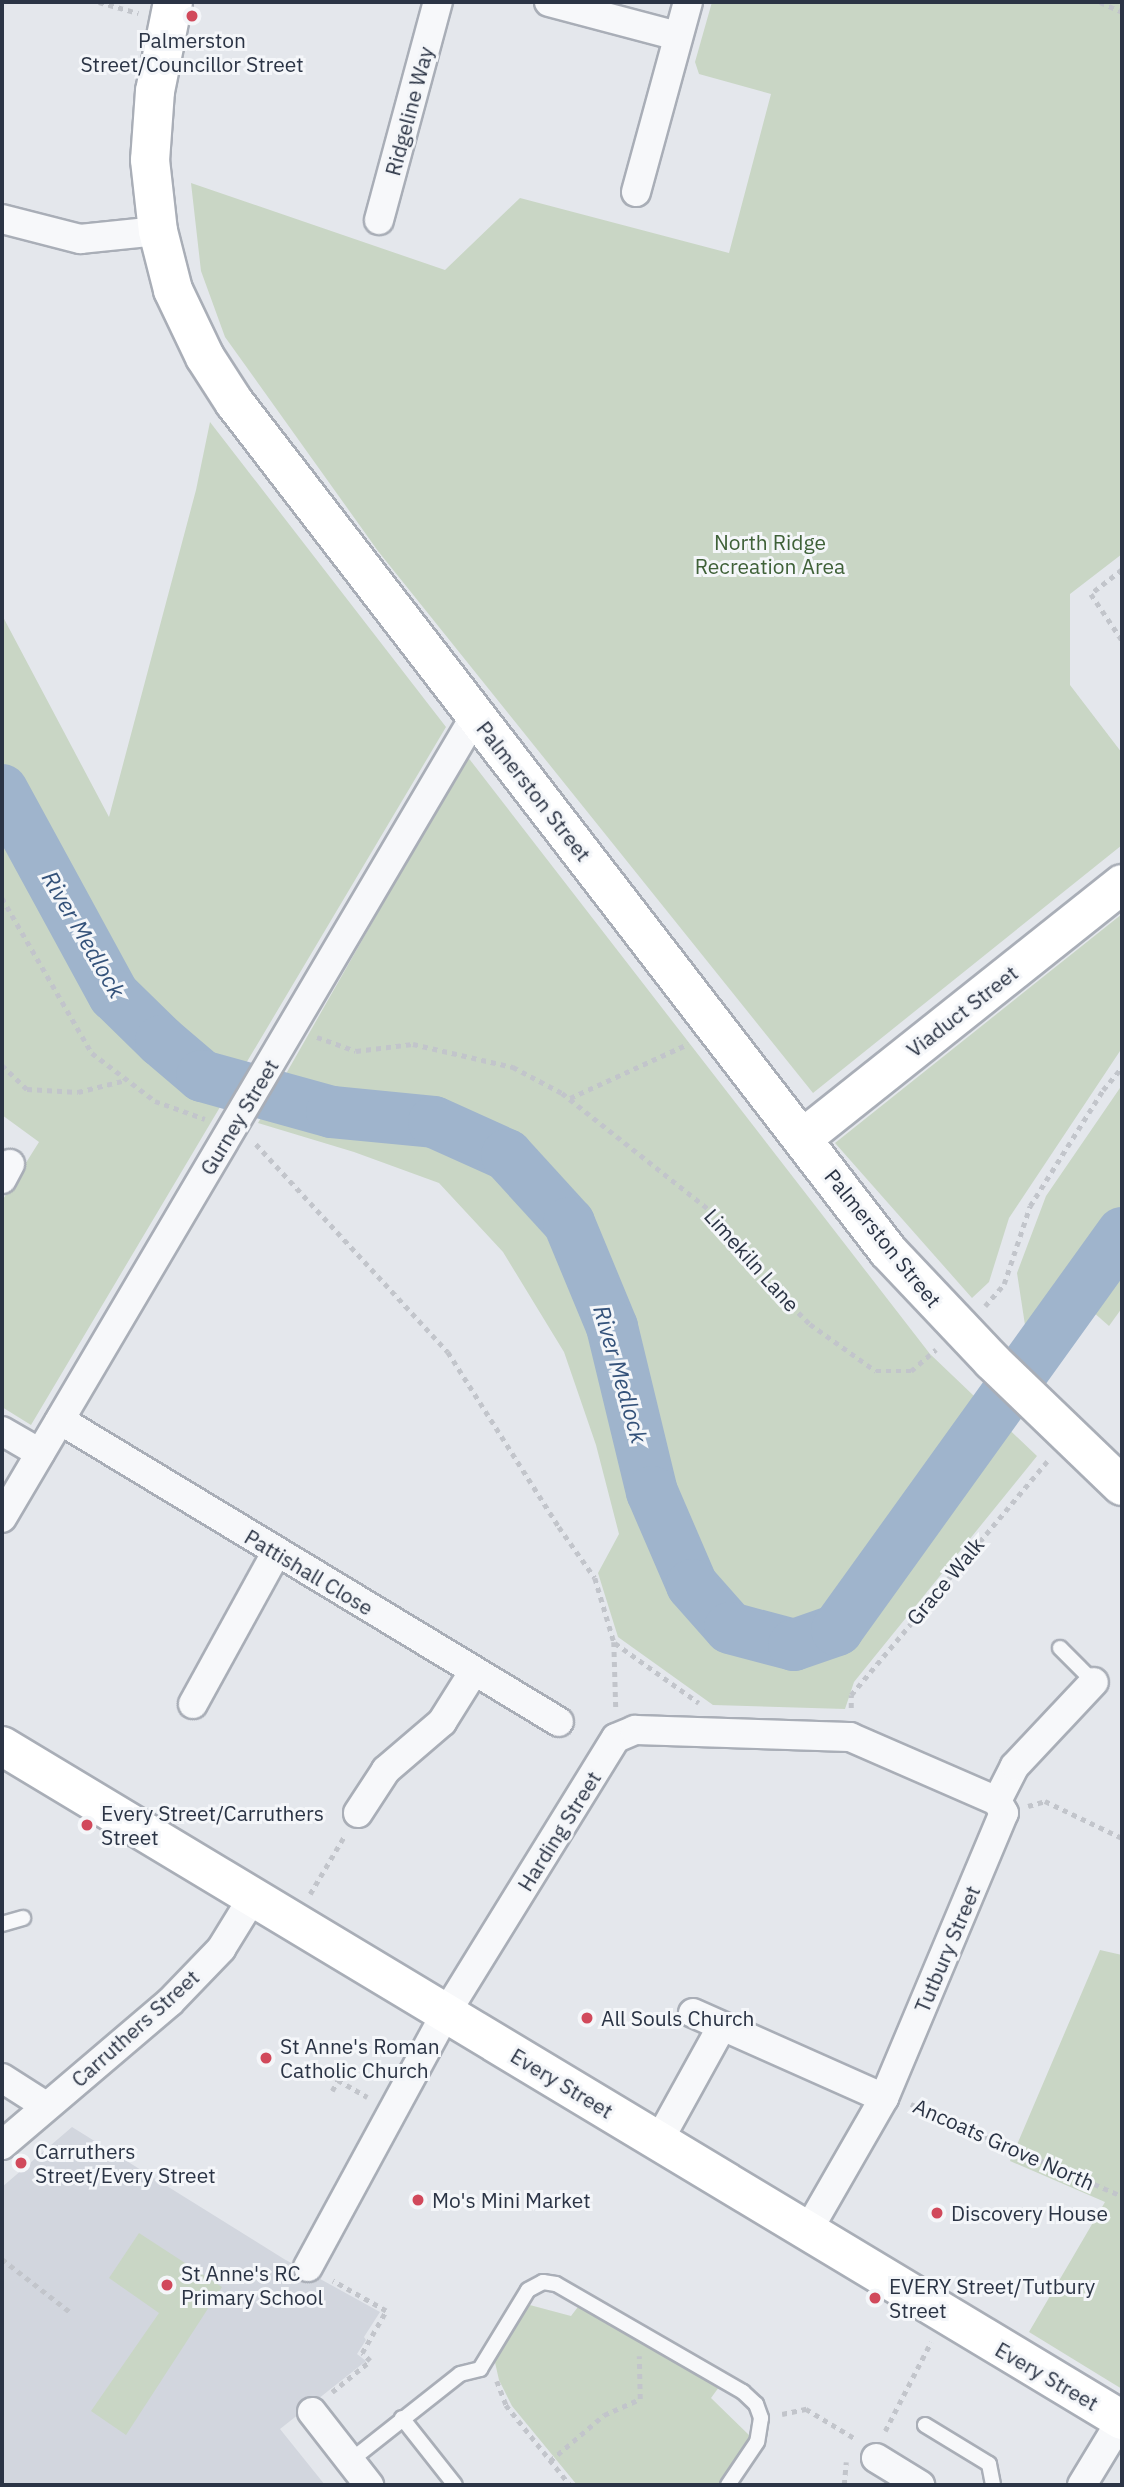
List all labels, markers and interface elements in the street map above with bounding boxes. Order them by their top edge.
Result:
marker: Palmerston Street/Councillor Street [184,8,200,24]
place label: Palmerston Street/Councillor Street [80,27,304,77]
street label: Ridgeline Way [380,44,438,178]
park label: North Ridge Recreation Area [695,529,845,579]
street label: Palmerston Street [472,716,596,866]
water label: River Medlock [37,866,131,1002]
street label: Viaduct Street [902,960,1022,1062]
street label: Gurney Street [195,1055,283,1179]
street label: Palmerston Street [820,1164,946,1312]
street label: Limekiln Lane [699,1203,805,1317]
water label: River Medlock [588,1302,654,1446]
street label: Pattishall Close [240,1524,378,1620]
street label: Grace Walk [901,1532,989,1630]
street label: Harding Street [512,1766,606,1896]
place label: Every Street/Carruthers Street [101,1800,324,1850]
marker: Every Street/Carruthers Street [79,1817,95,1833]
street label: Tutbury Street [909,1882,985,2016]
street label: Carruthers Street [66,1964,204,2092]
place label: All Souls Church [601,2005,755,2031]
marker: All Souls Church [579,2010,595,2026]
place label: St Anne's Roman Catholic Church [280,2033,440,2083]
street label: Every Street [506,2043,618,2123]
marker: St Anne's Roman Catholic Church [258,2050,274,2066]
street label: Ancoats Grove North [910,2093,1098,2195]
place label: Carruthers Street/Every Street [35,2138,216,2188]
marker: Carruthers Street/Every Street [13,2155,29,2171]
place label: Mo's Mini Market [432,2187,591,2213]
marker: Mo's Mini Market [410,2192,426,2208]
place label: Discovery House [951,2200,1108,2226]
marker: Discovery House [929,2205,945,2221]
place label: St Anne's RC Primary School [181,2260,323,2310]
place label: EVERY Street/Tutbury Street [889,2273,1095,2323]
marker: St Anne's RC Primary School [159,2277,175,2293]
marker: EVERY Street/Tutbury Street [867,2290,883,2306]
street label: Every Street [991,2336,1103,2416]

